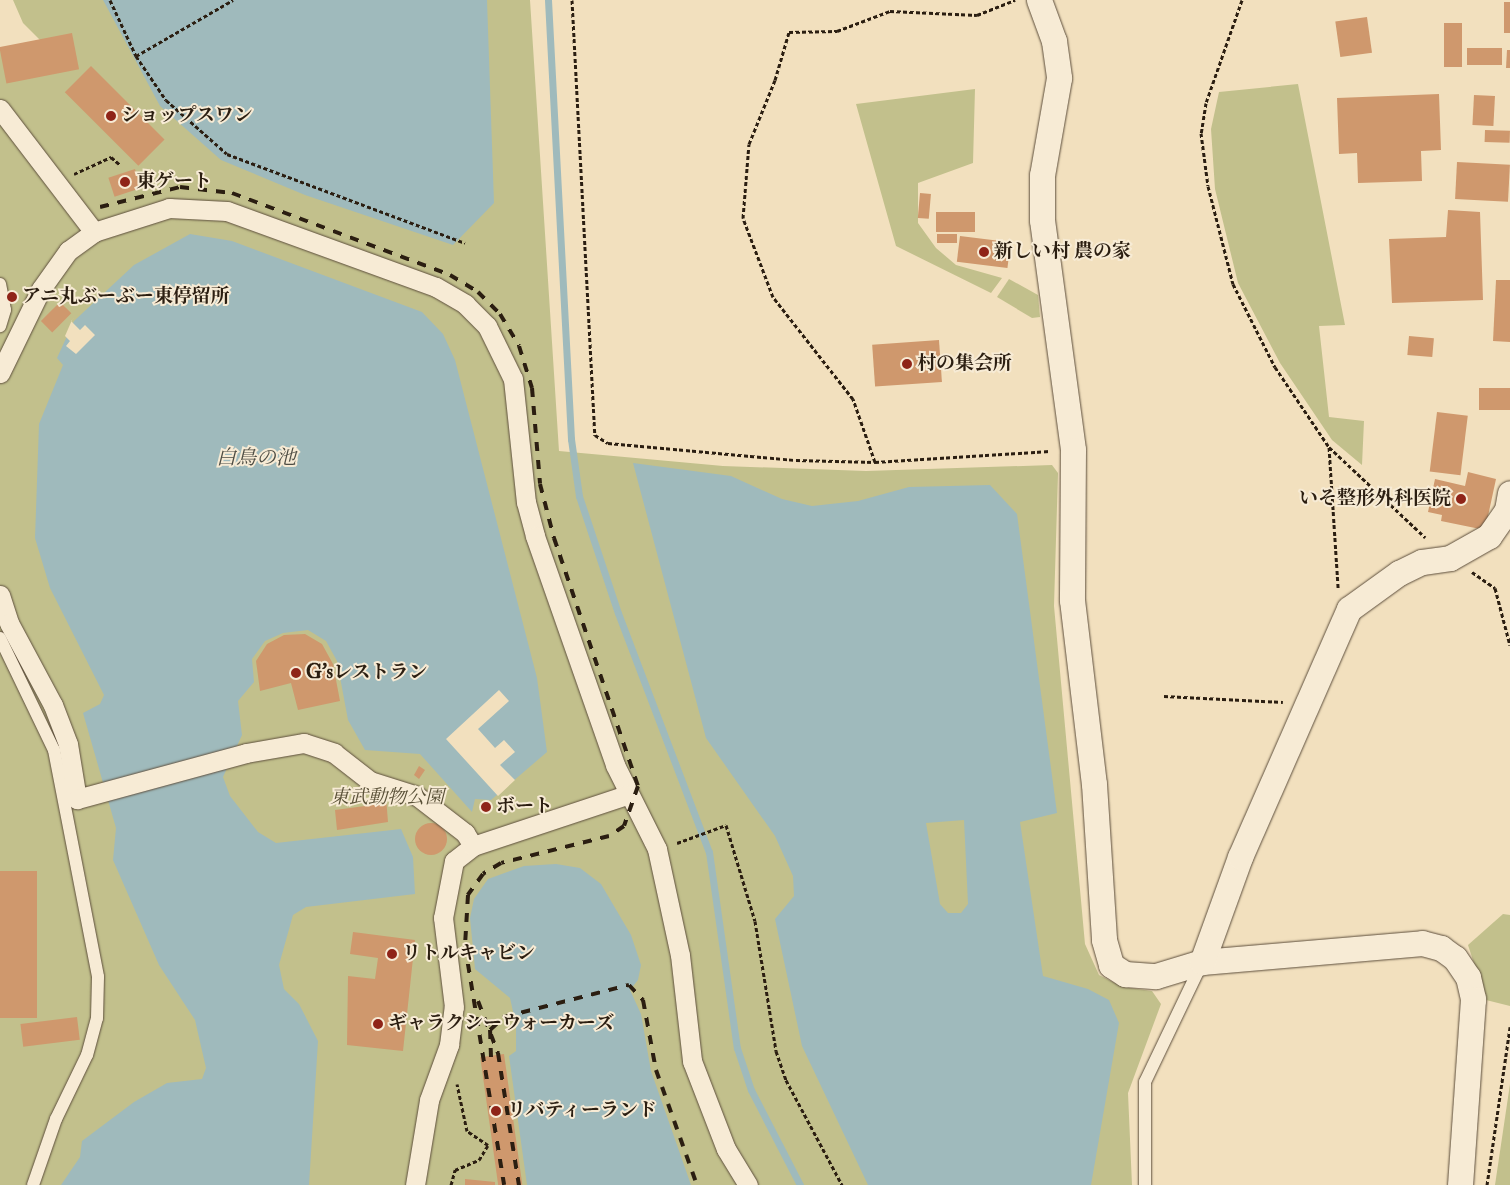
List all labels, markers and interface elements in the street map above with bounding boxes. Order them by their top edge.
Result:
place label: ショップスワン [121,105,254,127]
marker: ショップスワン [105,110,117,122]
place label: 東ゲート [136,171,212,193]
marker: 東ゲート [118,175,132,189]
place label: 新しい村 農の家 [994,241,1131,263]
marker: 新しい村 農の家 [978,246,990,258]
place label: アニ丸ぶーぶー東停留所 [22,286,231,308]
marker: アニ丸ぶーぶー東停留所 [6,291,18,303]
place label: 村の集会所 [917,353,1012,375]
marker: 村の集会所 [901,358,913,370]
water label: 白鳥の池 [216,445,296,469]
place label: いそ整形外科医院 [1299,488,1451,510]
marker: いそ整形外科医院 [1455,493,1467,505]
place label: G'sレストラン [306,662,428,684]
marker: G'sレストラン [290,667,302,679]
park label: 東武動物公園 [330,787,444,809]
place label: ボート [496,796,553,818]
marker: ボート [480,801,492,813]
place label: リトルキャビン [402,943,535,965]
marker: リトルキャビン [386,948,398,960]
place label: ギャラクシーウォーカーズ [388,1013,616,1035]
marker: ギャラクシーウォーカーズ [372,1018,384,1030]
place label: リバティーランド [507,1100,659,1122]
marker: リバティーランド [489,1104,503,1118]

